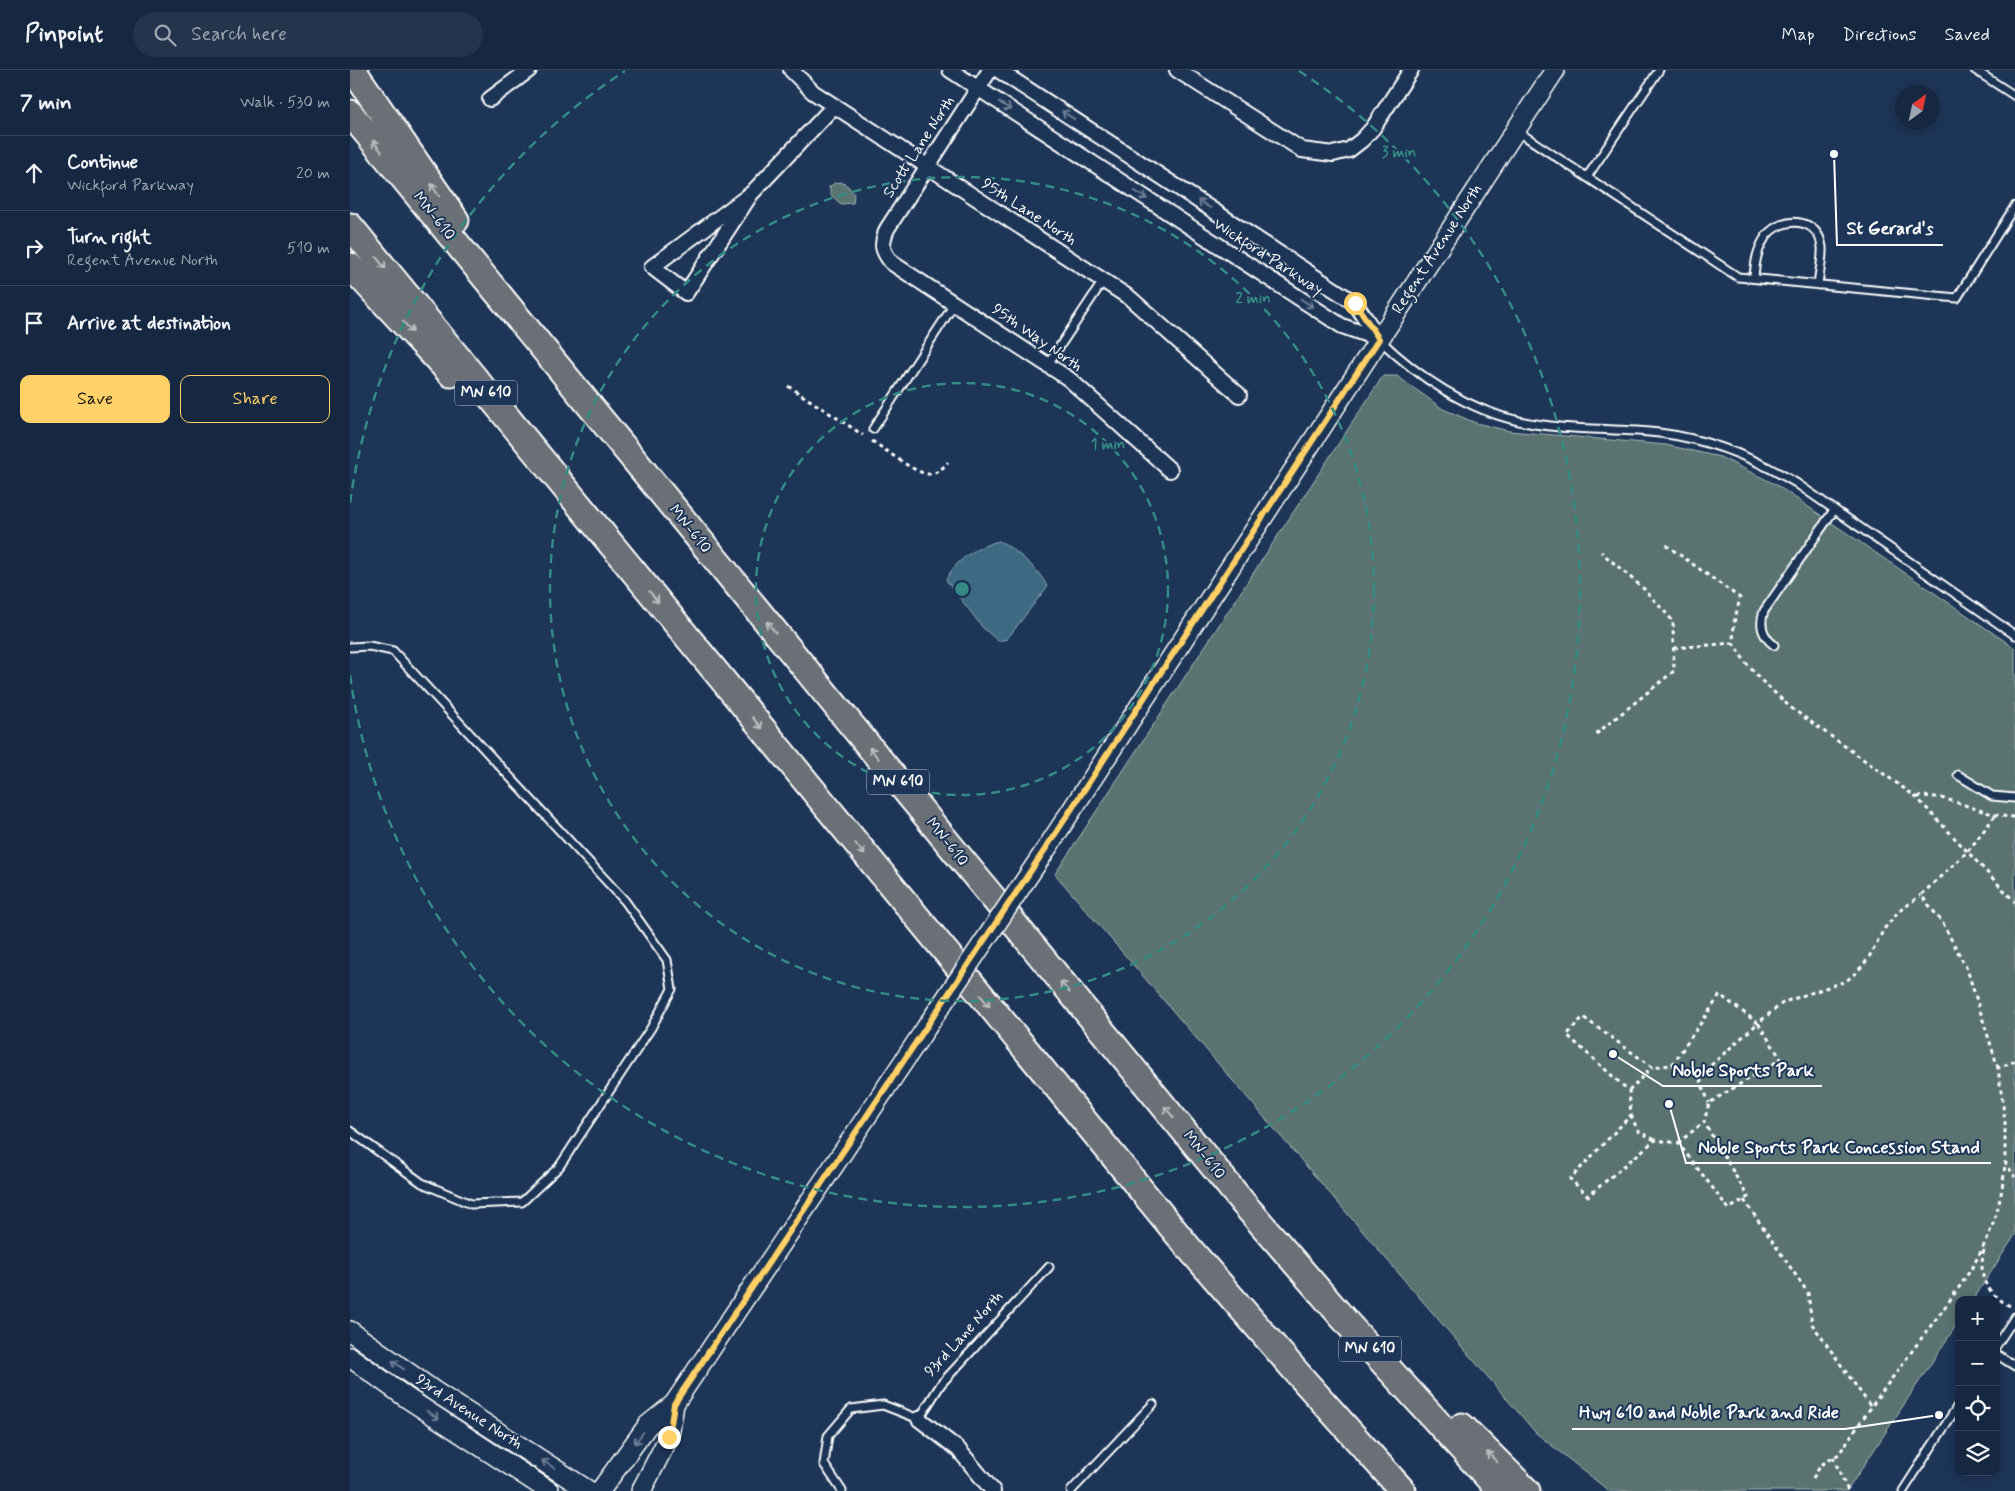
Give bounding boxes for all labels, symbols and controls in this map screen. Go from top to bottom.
search box [133,12,483,57]
text: Pinpoint [25,19,103,50]
icon: search [151,21,179,49]
text: Search here [191,22,287,47]
text: Map [1782,23,1815,47]
text: Directions [1843,23,1917,47]
text: Saved [1945,23,1990,47]
north arrow [1895,85,1940,130]
text: 7 min [20,89,72,117]
text: Walk · 530 m [240,92,330,113]
street label: Scott Lane North [878,92,960,202]
one-way arrow [998,101,1012,111]
one-way arrow [1061,110,1075,120]
one-way arrow [371,140,382,153]
text: 3 min [1382,143,1416,163]
text: Continue [67,150,138,175]
icon: ahead [20,159,48,187]
text: 20 m [296,163,330,184]
street label: 95th Lane North [978,173,1080,251]
text: Wickford Parkway [67,175,194,196]
street label: Regent Avenue North [1387,180,1488,319]
one-way arrow [430,183,440,197]
street label: MN-610 [408,187,460,245]
one-way arrow [1134,190,1148,200]
one-way arrow [1197,199,1211,209]
callout: St Gerard's [1837,212,1943,245]
street label: Wickford Parkway [1208,214,1327,302]
text: St Gerard's [1847,217,1934,241]
text: Turn right [67,225,151,250]
icon: right [20,234,48,262]
text: 510 m [287,238,330,259]
text: Regent Avenue North [67,250,218,271]
one-way arrow [375,257,386,270]
text: 2 min [1235,289,1271,309]
route start [1344,292,1367,315]
one-way arrow [1299,298,1313,308]
street label: 95th Way North [988,299,1086,377]
icon: arrive [20,309,48,337]
text: Arrive at destination [67,311,231,336]
one-way arrow [402,321,414,333]
button: Save [20,375,170,423]
button: Share [180,375,330,423]
road number: MN 610 [455,380,517,406]
text: 1 min [1091,435,1125,455]
street label: MN-610 [664,500,716,558]
centre of rings [953,580,971,598]
one-way arrow [648,590,659,603]
one-way arrow [765,621,776,634]
one-way arrow [751,716,762,729]
one-way arrow [868,747,879,760]
road number: MN 610 [867,770,929,794]
street label: MN-610 [921,813,973,871]
one-way arrow [854,842,865,855]
one-way arrow [1060,980,1071,993]
one-way arrow [980,995,991,1008]
callout: Noble Sports Park [1663,1053,1822,1086]
text: Noble Sports Park [1672,1059,1815,1083]
one-way arrow [1163,1106,1174,1119]
street label: MN-610 [1178,1126,1230,1184]
callout: Noble Sports Park Concession Stand [1686,1130,1991,1163]
text: Noble Sports Park Concession Stand [1698,1136,1980,1160]
street label: 93rd Lane North [920,1287,1008,1381]
map controls [1955,1296,2000,1476]
button: + [1955,1296,2000,1341]
road number: MN 610 [1339,1336,1401,1362]
button: − [1955,1341,2000,1386]
one-way arrow [391,1360,405,1370]
street label: 93rd Avenue North [411,1370,527,1454]
button: locate [1955,1386,2000,1431]
callout: Hwy 610 and Noble Park and Ride [1572,1396,1845,1429]
text: Hwy 610 and Noble Park and Ride [1579,1401,1839,1425]
one-way arrow [426,1410,440,1420]
route end [658,1426,681,1449]
one-way arrow [634,1431,644,1445]
button: layers [1955,1431,2000,1476]
one-way arrow [1486,1451,1499,1463]
one-way arrow [541,1459,555,1469]

